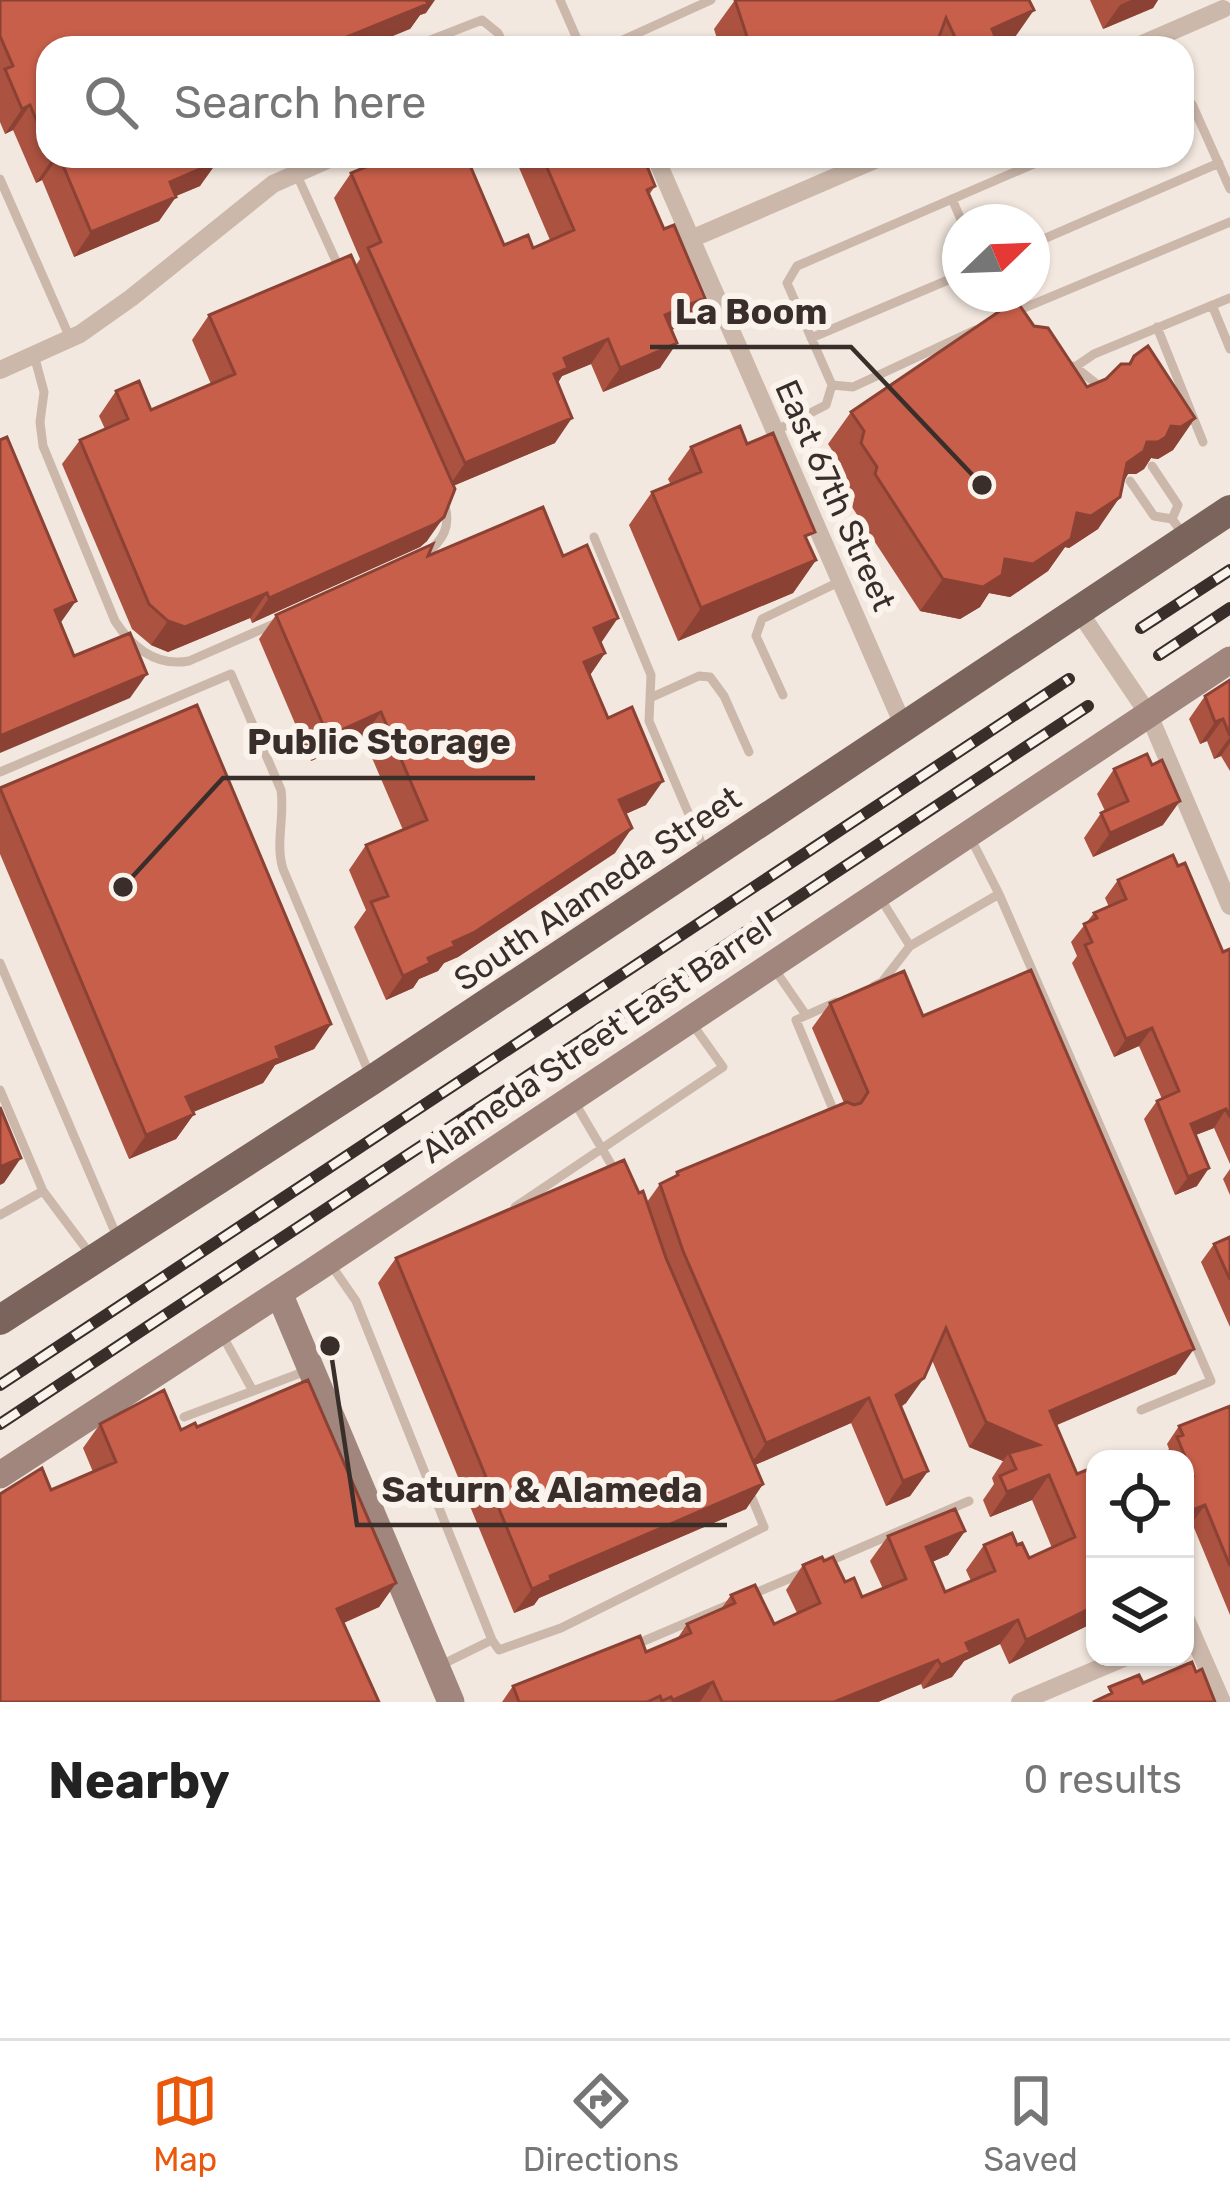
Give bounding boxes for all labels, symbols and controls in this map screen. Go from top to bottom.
search box [36,36,1194,168]
icon: search [78,69,144,135]
text: Search here [174,76,426,129]
north arrow [942,204,1050,312]
callout: La Boom [650,275,851,347]
text: La Boom [675,290,827,333]
street label: East 67th Street [767,374,904,617]
callout: Public Storage [223,706,535,778]
text: Public Storage [247,720,511,763]
street label: South Alameda Street [447,778,748,999]
street label: Alameda Street East Barrel [414,908,778,1171]
map controls [1086,1450,1194,1666]
button: locate [1086,1450,1194,1558]
callout: Saturn & Alameda [357,1453,727,1525]
text: Saturn & Alameda [381,1468,703,1511]
button: layers [1086,1558,1194,1666]
text: Nearby [48,1750,230,1811]
text: 0 results [1023,1757,1182,1803]
tab: Map [152,2068,218,2179]
tab: Directions [523,2068,679,2179]
tab: Saved [984,2068,1078,2179]

